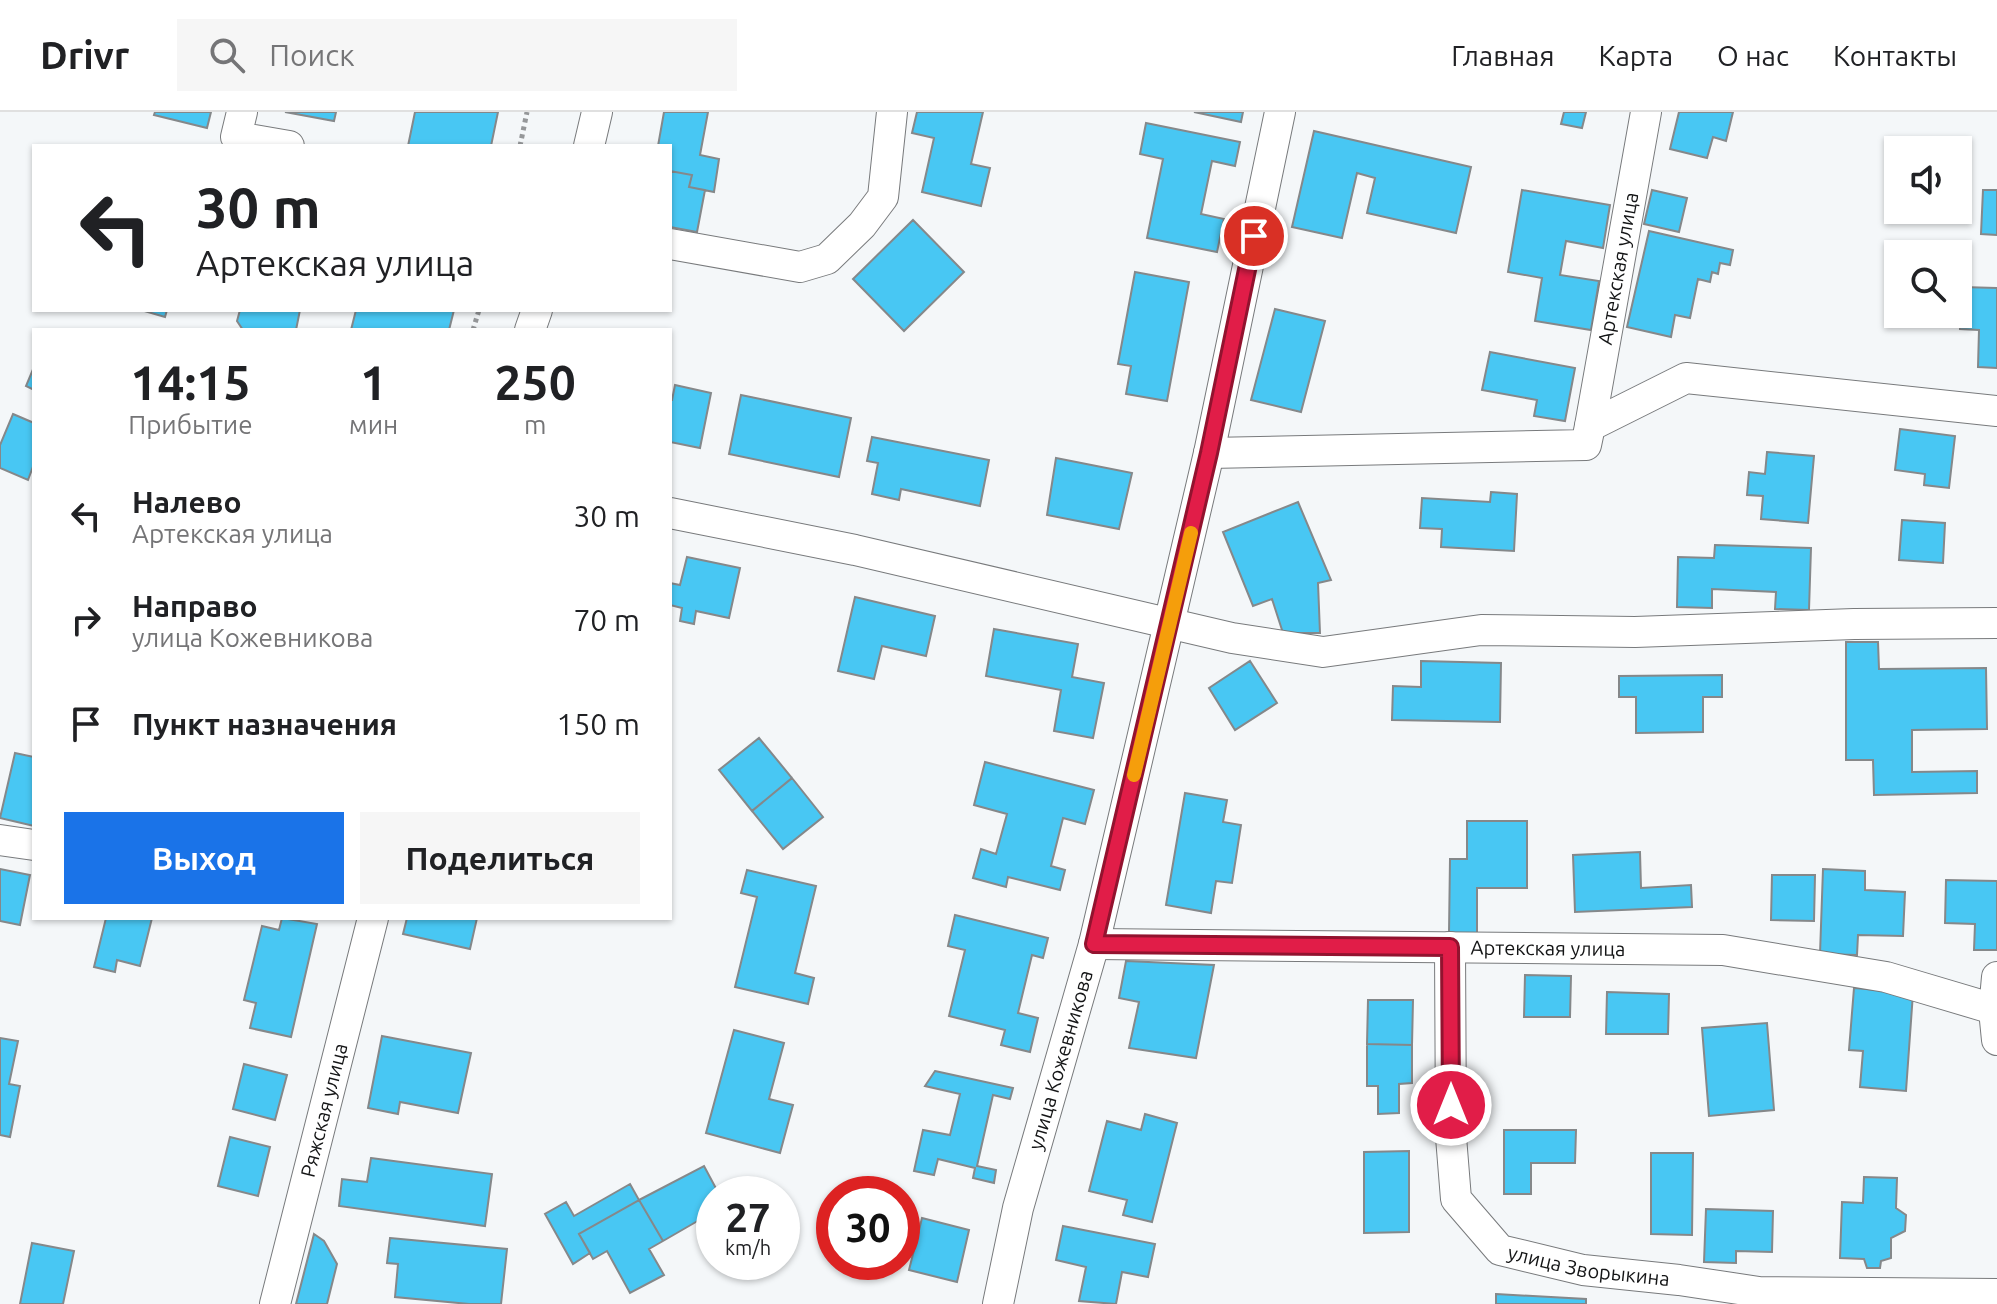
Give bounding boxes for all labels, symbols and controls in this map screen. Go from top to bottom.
search box [177,19,737,91]
icon: search [205,33,249,77]
text: Drivr [40,34,129,76]
text: Поиск [269,38,355,72]
text: Главная [1451,40,1554,71]
text: Карта [1598,40,1673,71]
text: О нас [1717,40,1789,71]
text: Контакты [1833,40,1957,71]
map controls [1884,136,1972,328]
button: sound [1884,136,1972,224]
icon: left [64,176,168,280]
text: 30 m [196,176,321,239]
street label: Артекская улица [1593,190,1642,347]
pin [1220,202,1288,270]
icon: arrive [1232,214,1276,258]
button: search [1884,240,1972,328]
text: Артекская улица [196,242,474,283]
text: 14:15 [130,355,250,409]
text: 1 [360,355,387,409]
text: 250 [495,355,576,409]
text: Прибытие [128,410,253,439]
text: мин [349,410,398,439]
text: m [524,410,546,439]
text: Налево [132,485,242,519]
icon: left [64,494,108,538]
text: 30 m [573,499,640,533]
text: Артекская улица [132,519,333,548]
text: Направо [132,589,258,623]
icon: right [64,598,108,642]
text: 70 m [573,603,640,637]
text: улица Кожевникова [132,623,374,652]
icon: arrive [64,702,108,746]
text: Пункт назначения [132,707,397,741]
text: 150 m [556,707,640,741]
button: Выход [64,812,344,904]
button: Поделиться [360,812,640,904]
street label: Артекская улица [1471,936,1625,960]
street label: улица Кожевникова [1023,967,1097,1152]
street label: Ряжская улица [296,1041,352,1179]
position arrow [1409,1063,1493,1147]
speed limit sign: 30 [816,1176,920,1280]
text: 27 [725,1195,771,1240]
text: km/h [725,1236,771,1259]
street label: улица Зворыкина [1506,1240,1671,1290]

